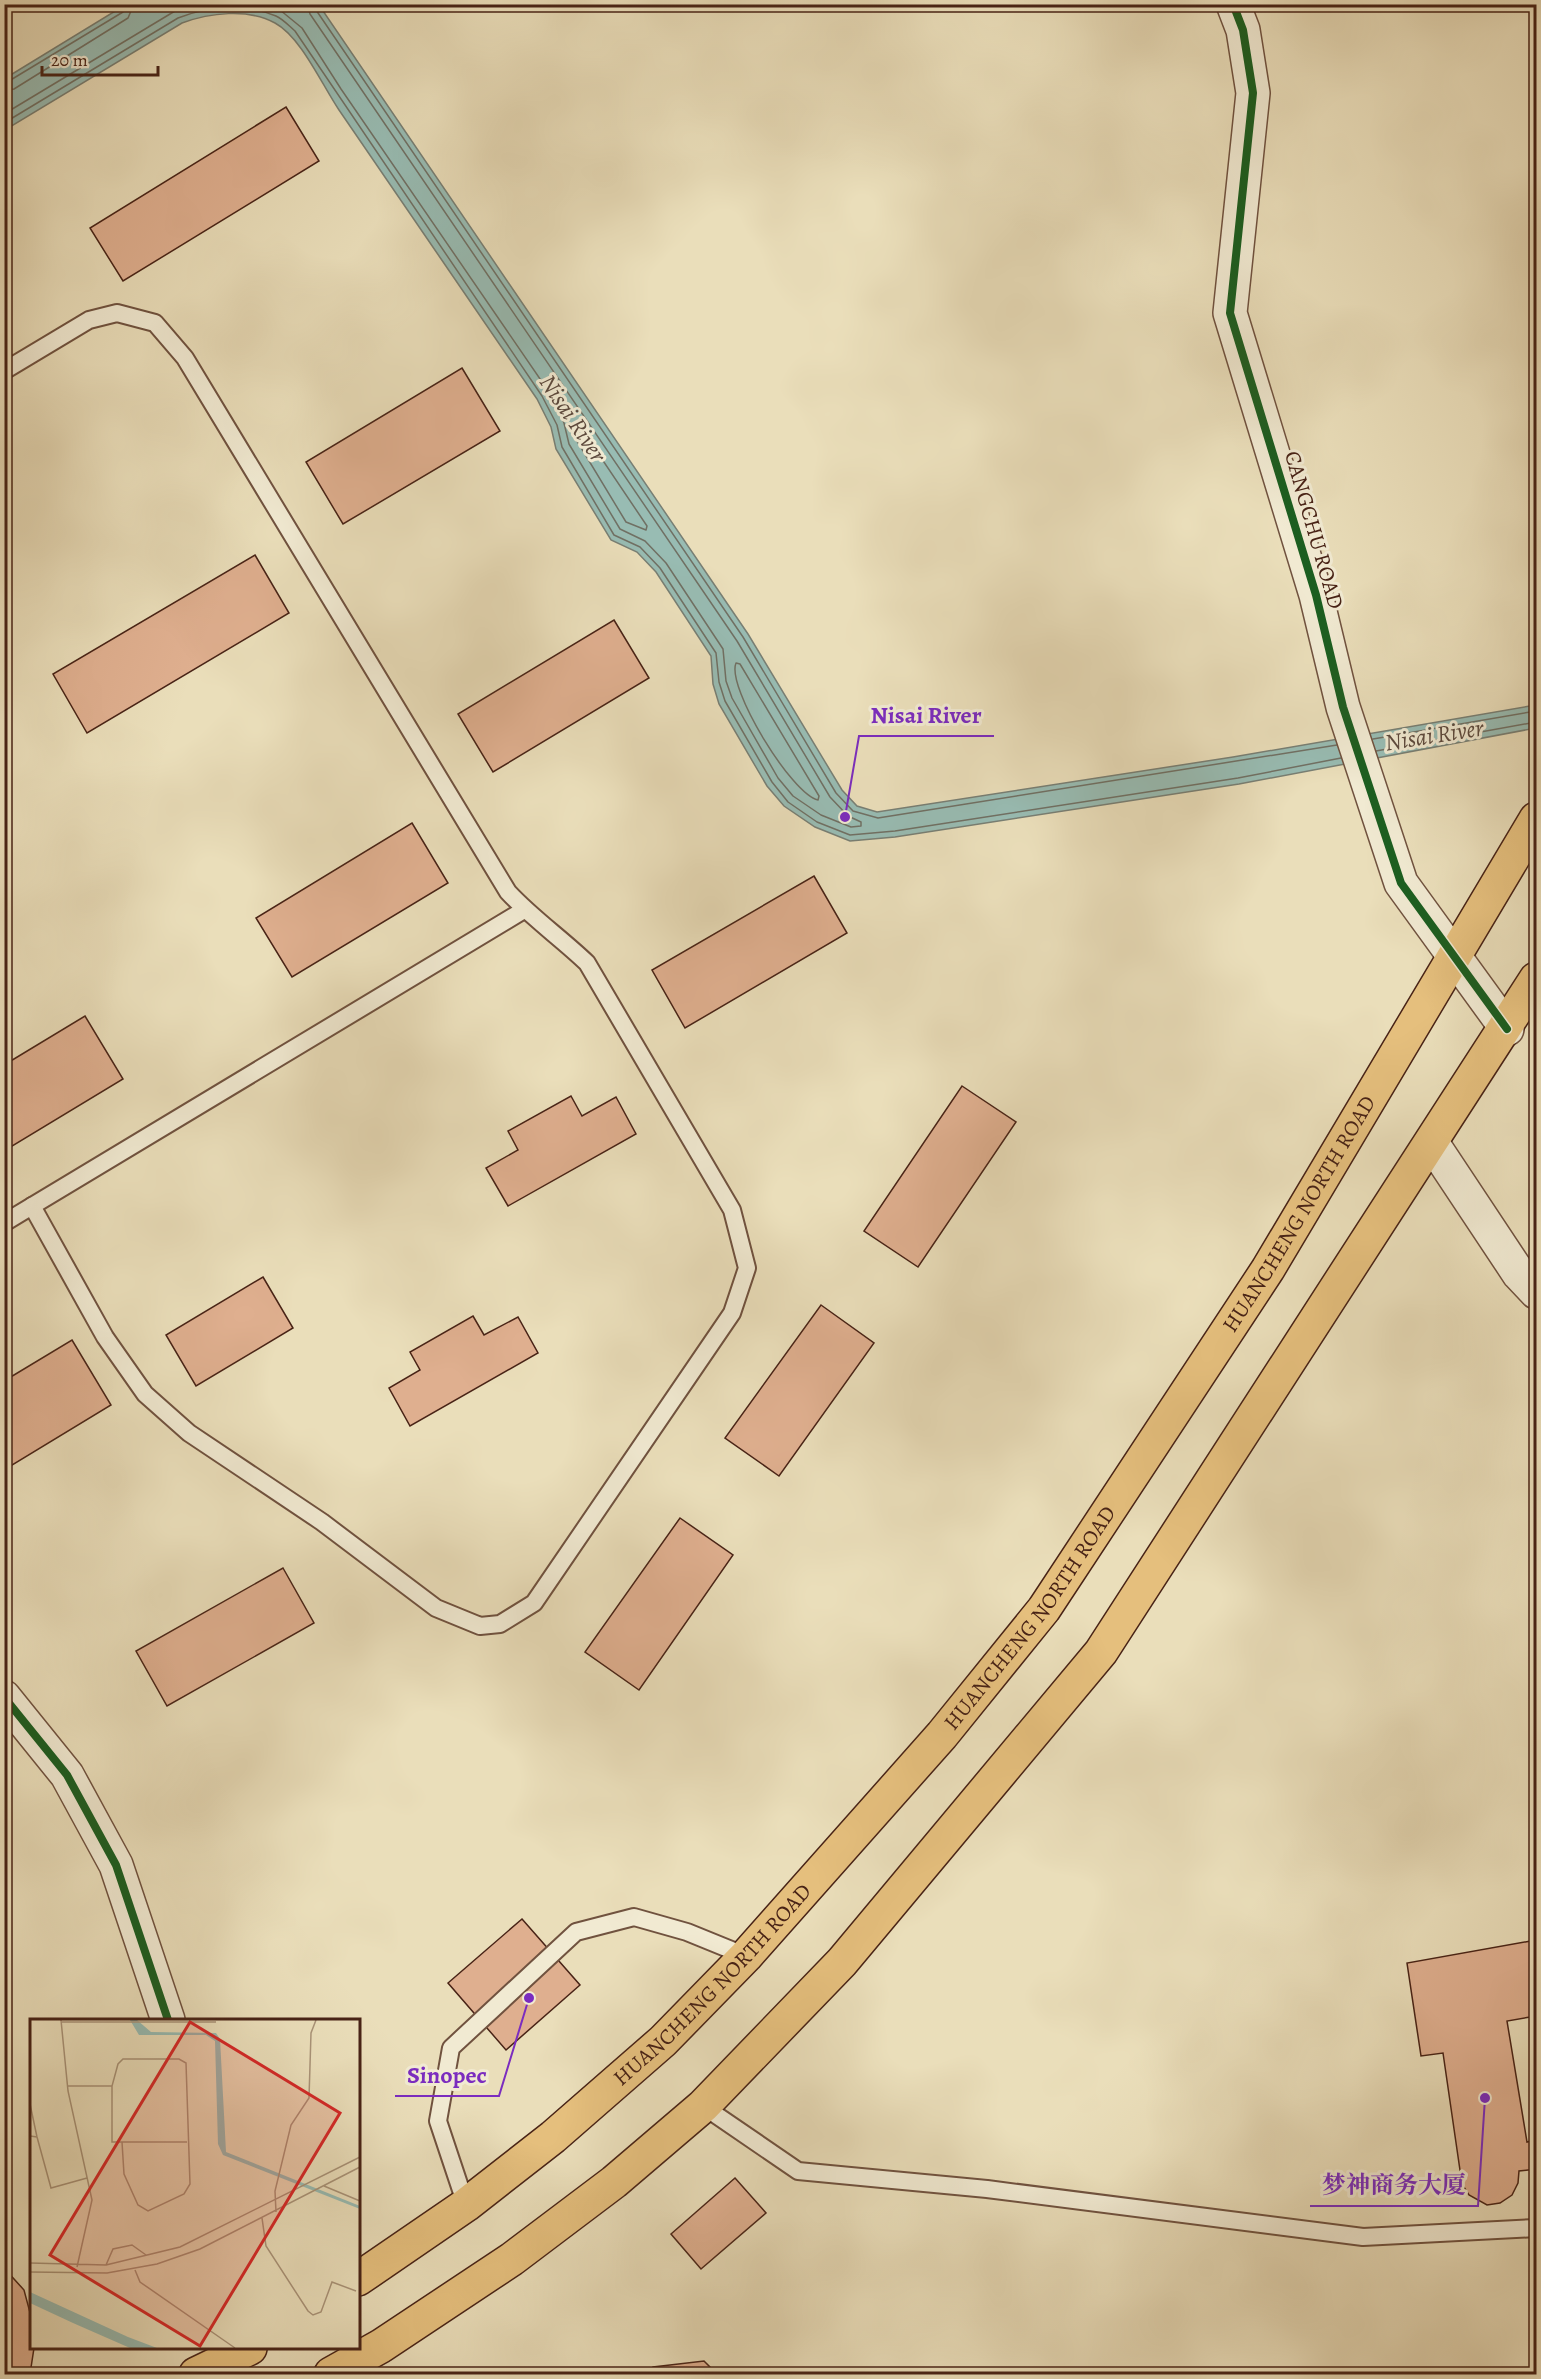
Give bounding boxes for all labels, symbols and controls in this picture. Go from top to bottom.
scale bar [42,39,158,77]
text: 20 m [51,48,88,72]
water label: Nisai River [532,368,614,469]
street label: CANGCHU ROAD [1277,447,1351,613]
callout: Nisai River [859,694,994,736]
text: Nisai River [871,699,982,731]
water label: Nisai River [1383,711,1486,759]
street label: HUANCHENG NORTH ROAD [1215,1090,1383,1338]
street label: HUANCHENG NORTH ROAD [937,1500,1123,1736]
street label: HUANCHENG NORTH ROAD [607,1877,818,2093]
inset map [30,2019,360,2349]
callout: Sinopec [395,2054,499,2096]
text: Sinopec [407,2059,487,2091]
callout: 梦神商务大厦 [1310,2164,1478,2206]
text: 梦神商务大厦 [1322,2169,1466,2201]

